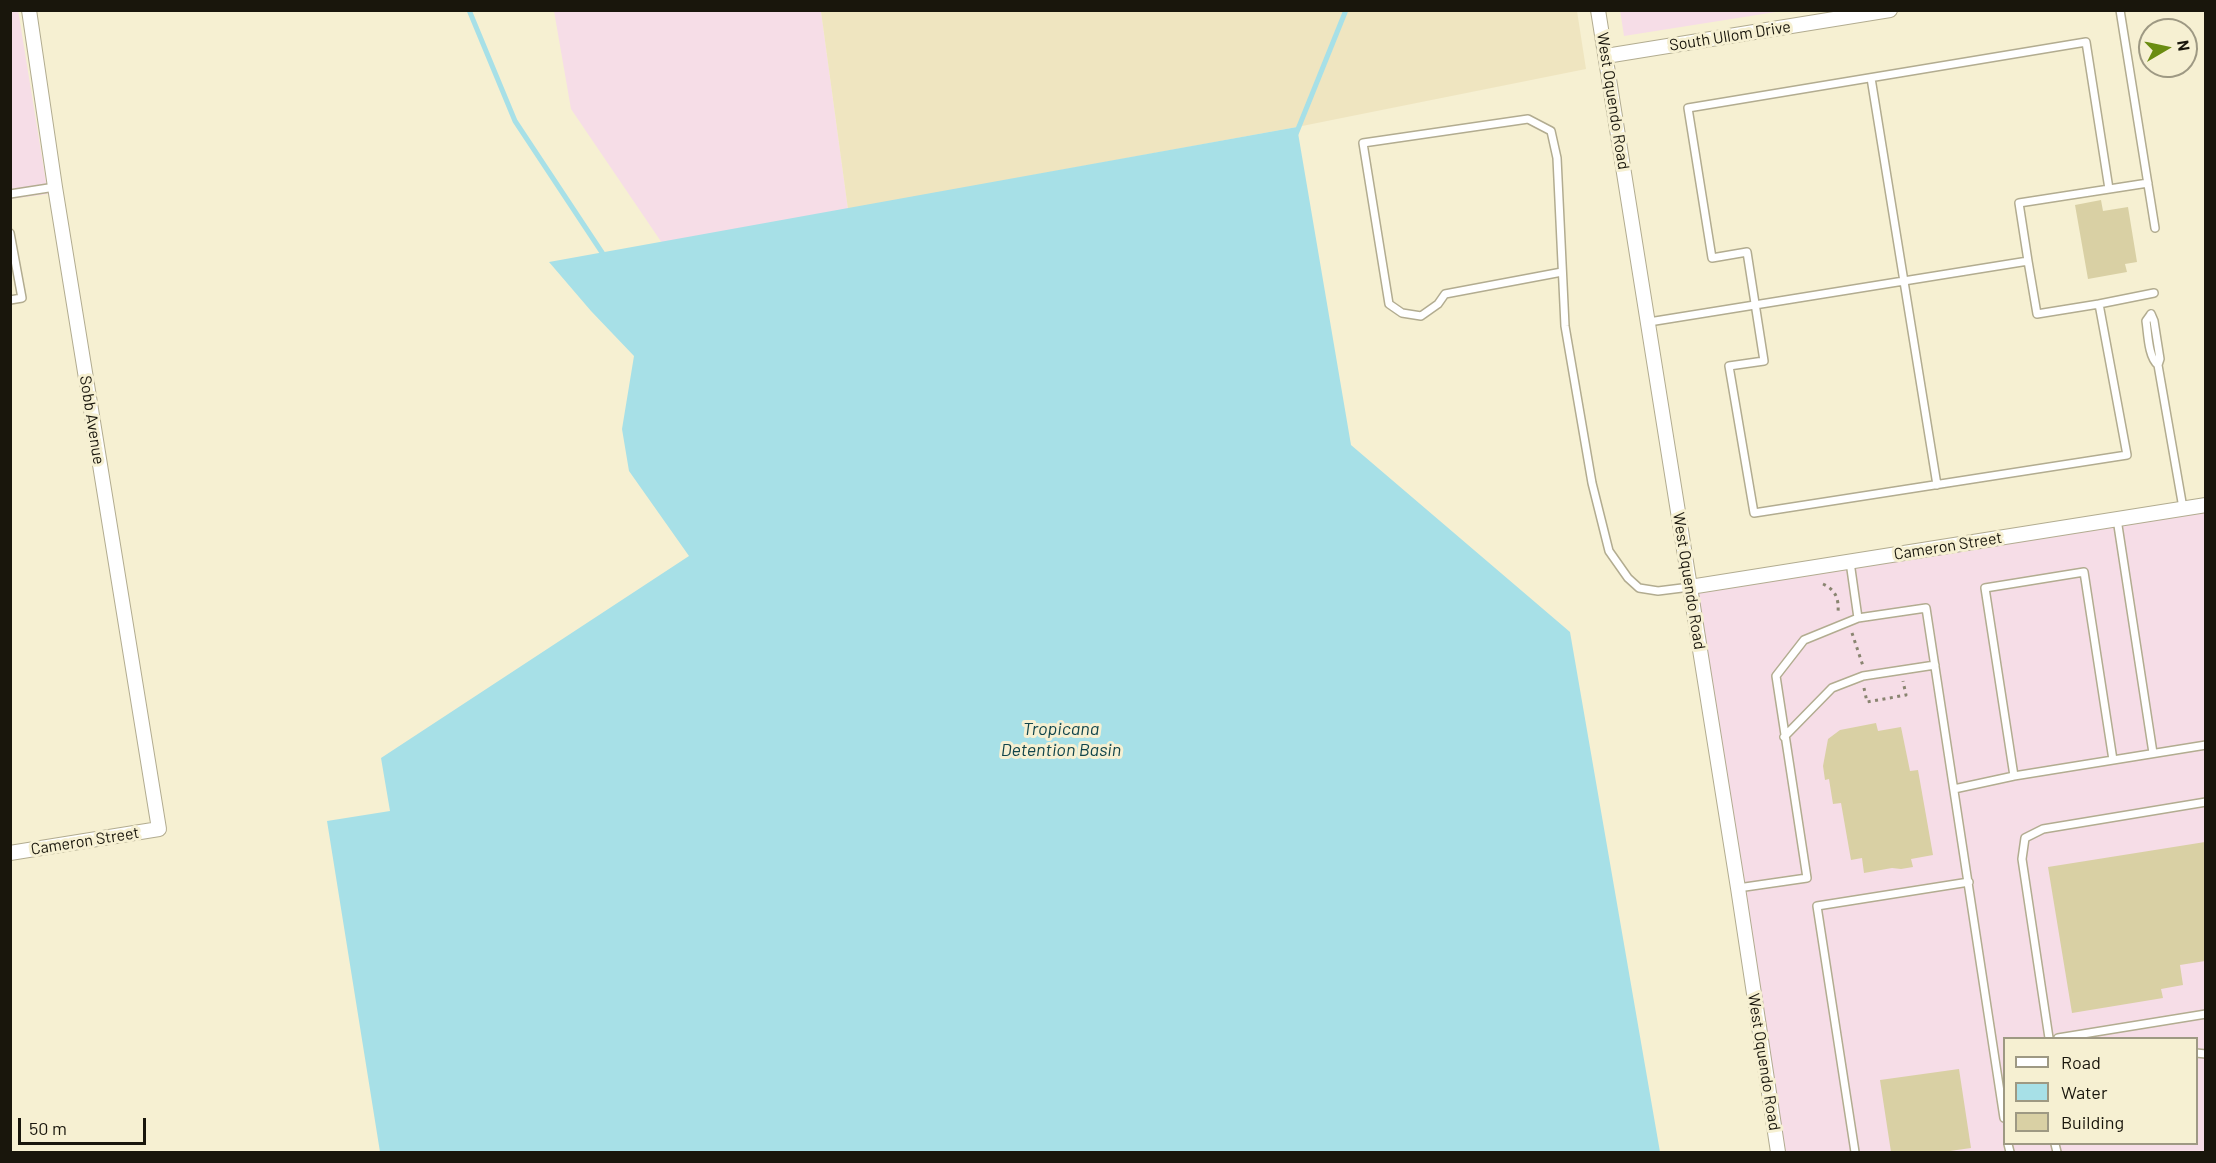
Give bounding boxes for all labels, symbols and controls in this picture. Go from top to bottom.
street label: South Ullom Drive [1668,17,1792,55]
north arrow [2138,18,2198,78]
street label: West Oquendo Road [1593,31,1633,171]
text: N [2174,39,2195,52]
street label: Sobb Avenue [76,374,108,466]
street label: West Oquendo Road [1669,511,1709,651]
street label: Cameron Street [1892,528,2004,564]
water label: Tropicana Detention Basin [1001,718,1121,760]
street label: Cameron Street [29,823,141,859]
street label: West Oquendo Road [1744,992,1784,1132]
legend [2003,1037,2198,1145]
text: Road [2061,1051,2101,1073]
text: Water [2061,1081,2108,1103]
scale bar [21,1106,148,1144]
text: Building [2061,1111,2124,1133]
text: 50 m [29,1117,67,1139]

